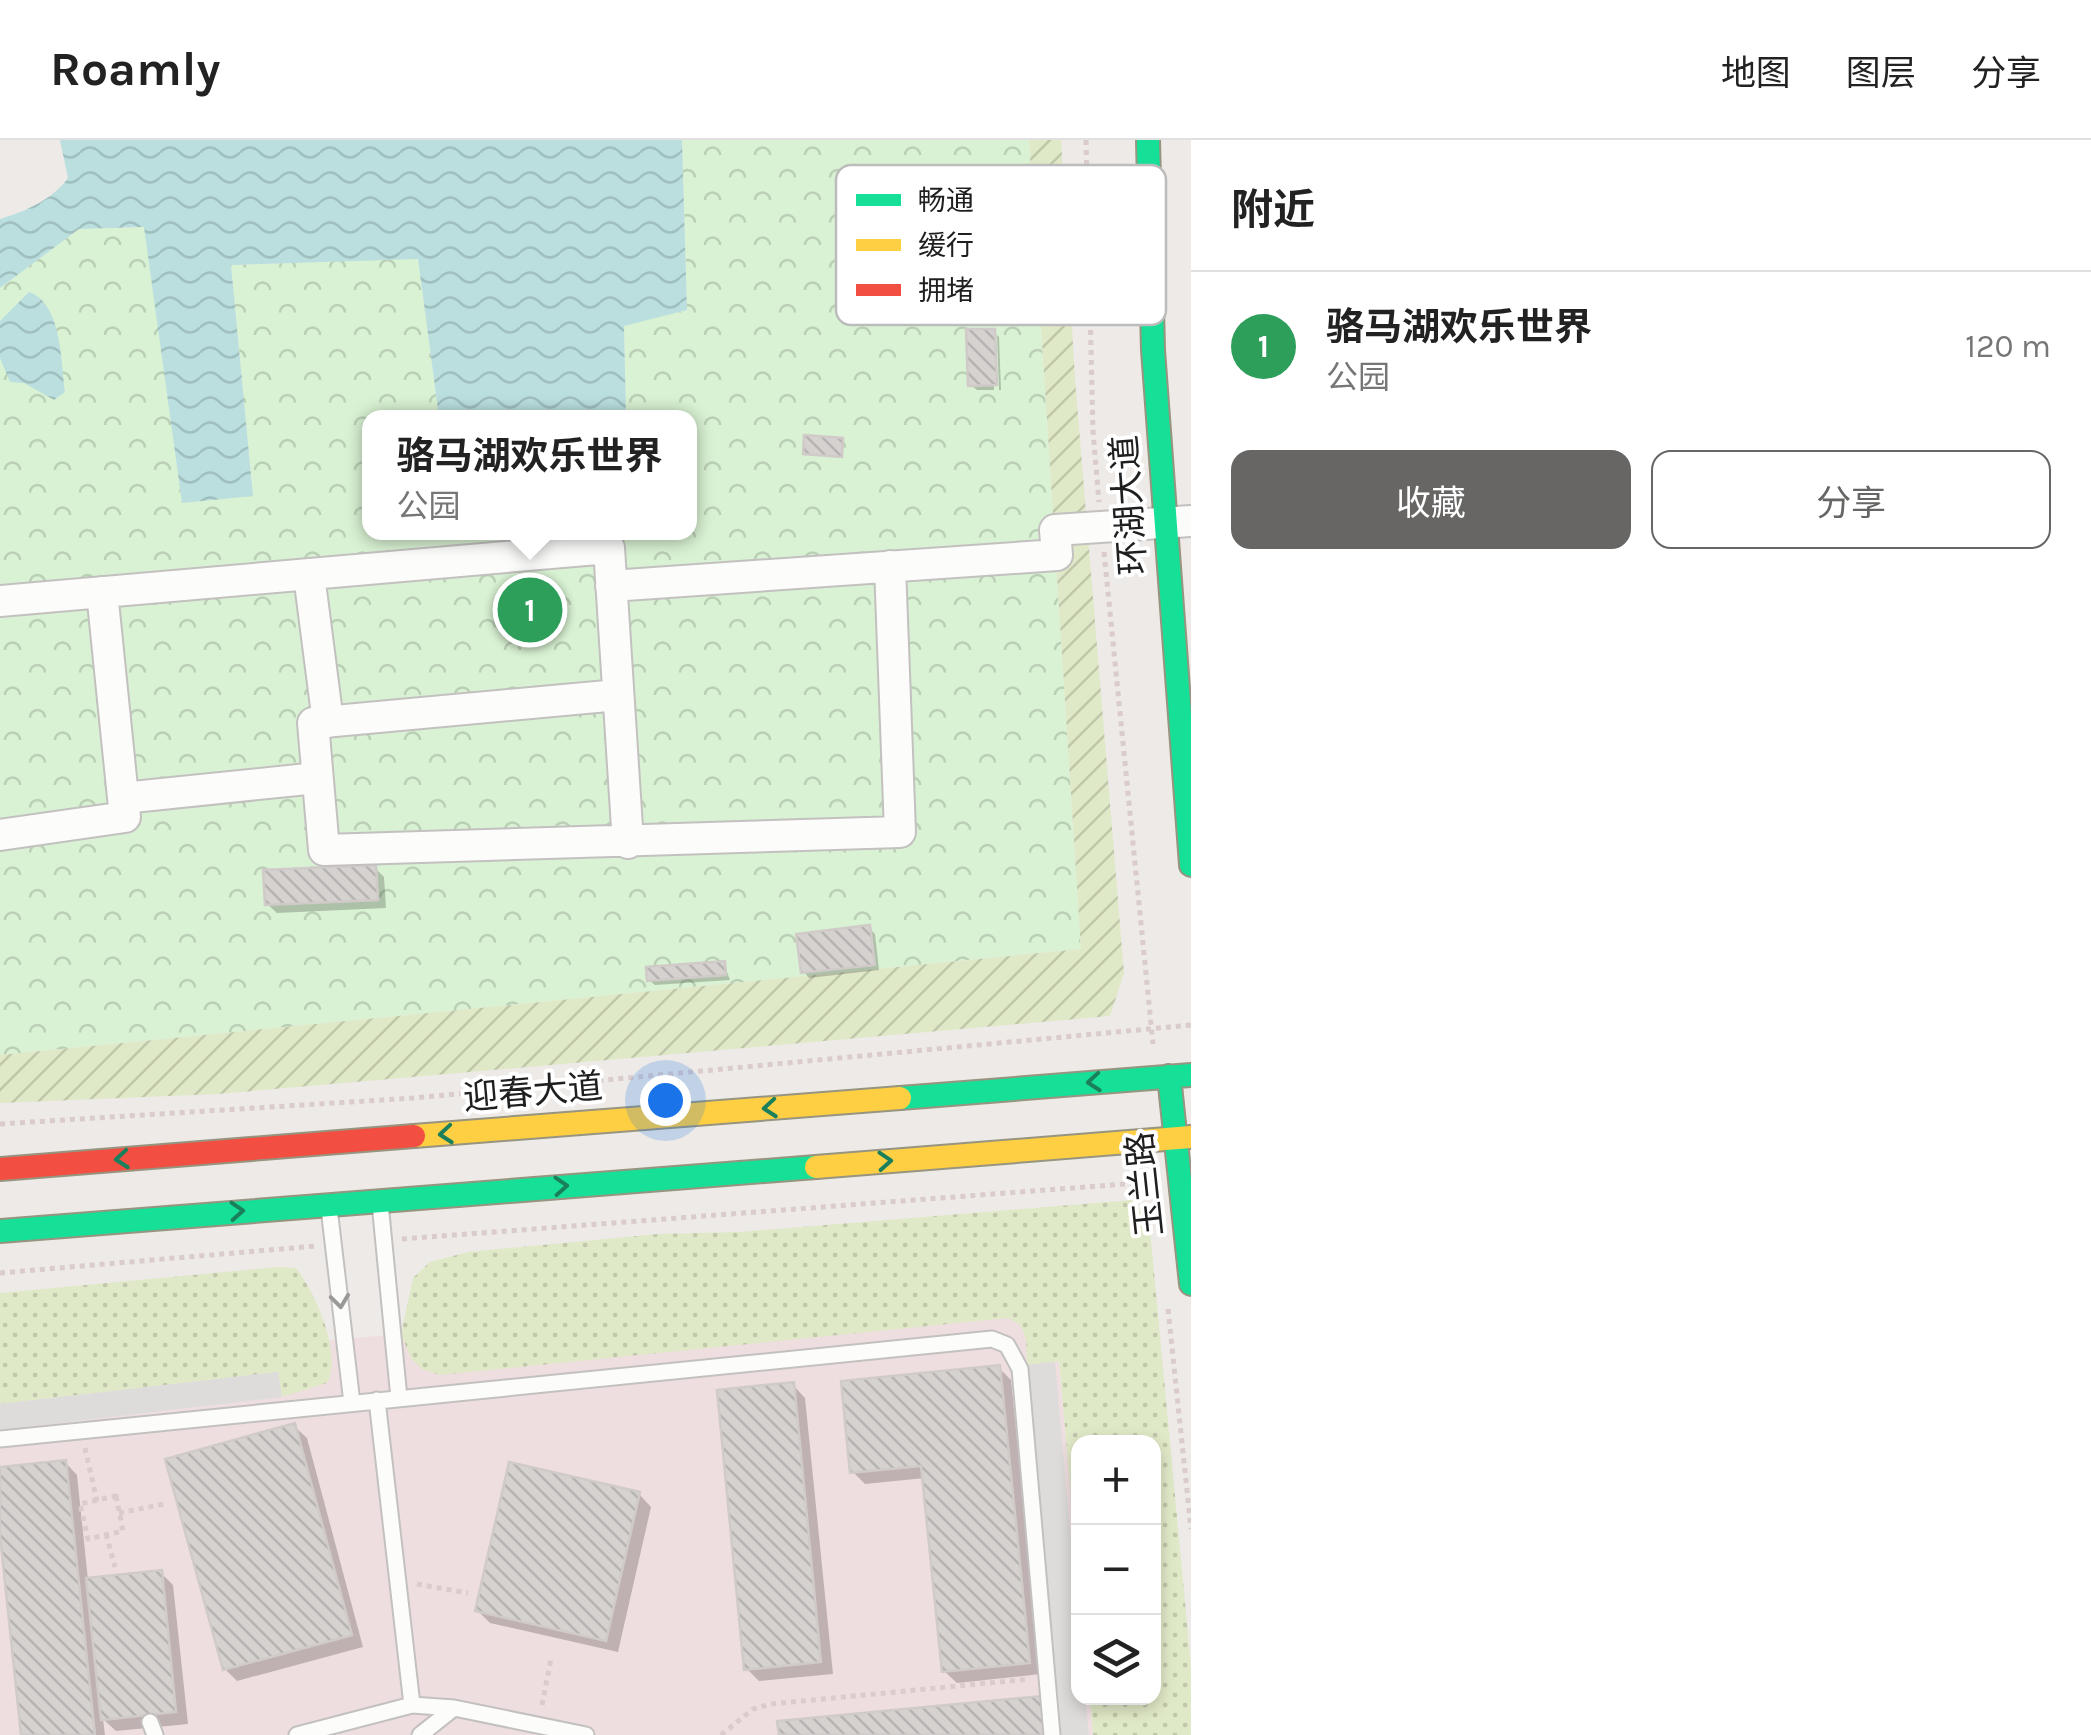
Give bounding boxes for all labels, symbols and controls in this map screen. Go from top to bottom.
text: Roamly [50,41,220,97]
text: 地图 [1721,53,1791,94]
text: 图层 [1846,53,1916,94]
text: 分享 [1971,53,2041,94]
legend [836,165,1166,325]
text: 畅通 [918,184,974,217]
text: 附近 [1231,185,1315,235]
text: 缓行 [918,229,974,262]
text: 拥堵 [918,274,974,307]
text: 骆马湖欢乐世界 [1326,305,1592,350]
text: 1 [1258,328,1269,365]
text: 120 m [1965,328,2051,365]
text: 公园 [1326,359,1390,396]
popup [362,410,697,540]
text: 骆马湖欢乐世界 [396,434,663,479]
street label: 环湖大道 [1104,434,1154,576]
button: 收藏 [1231,450,1631,549]
button: 分享 [1651,450,2051,549]
text: 公园 [396,488,461,525]
pin: 1 [498,572,562,648]
street label: 迎春大道 [461,1065,605,1119]
one-way arrow [1085,1071,1101,1092]
your location [640,1075,691,1126]
one-way arrow [761,1096,777,1118]
one-way arrow [437,1122,453,1144]
street label: 玉兰路 [1119,1130,1171,1238]
one-way arrow [113,1148,129,1170]
one-way arrow [877,1151,893,1173]
one-way arrow [553,1176,569,1198]
one-way arrow [229,1201,245,1223]
one-way arrow [329,1293,350,1309]
map controls [1071,1435,1161,1705]
button: + [1071,1435,1161,1525]
button: − [1071,1525,1161,1615]
button: layers [1071,1615,1161,1705]

